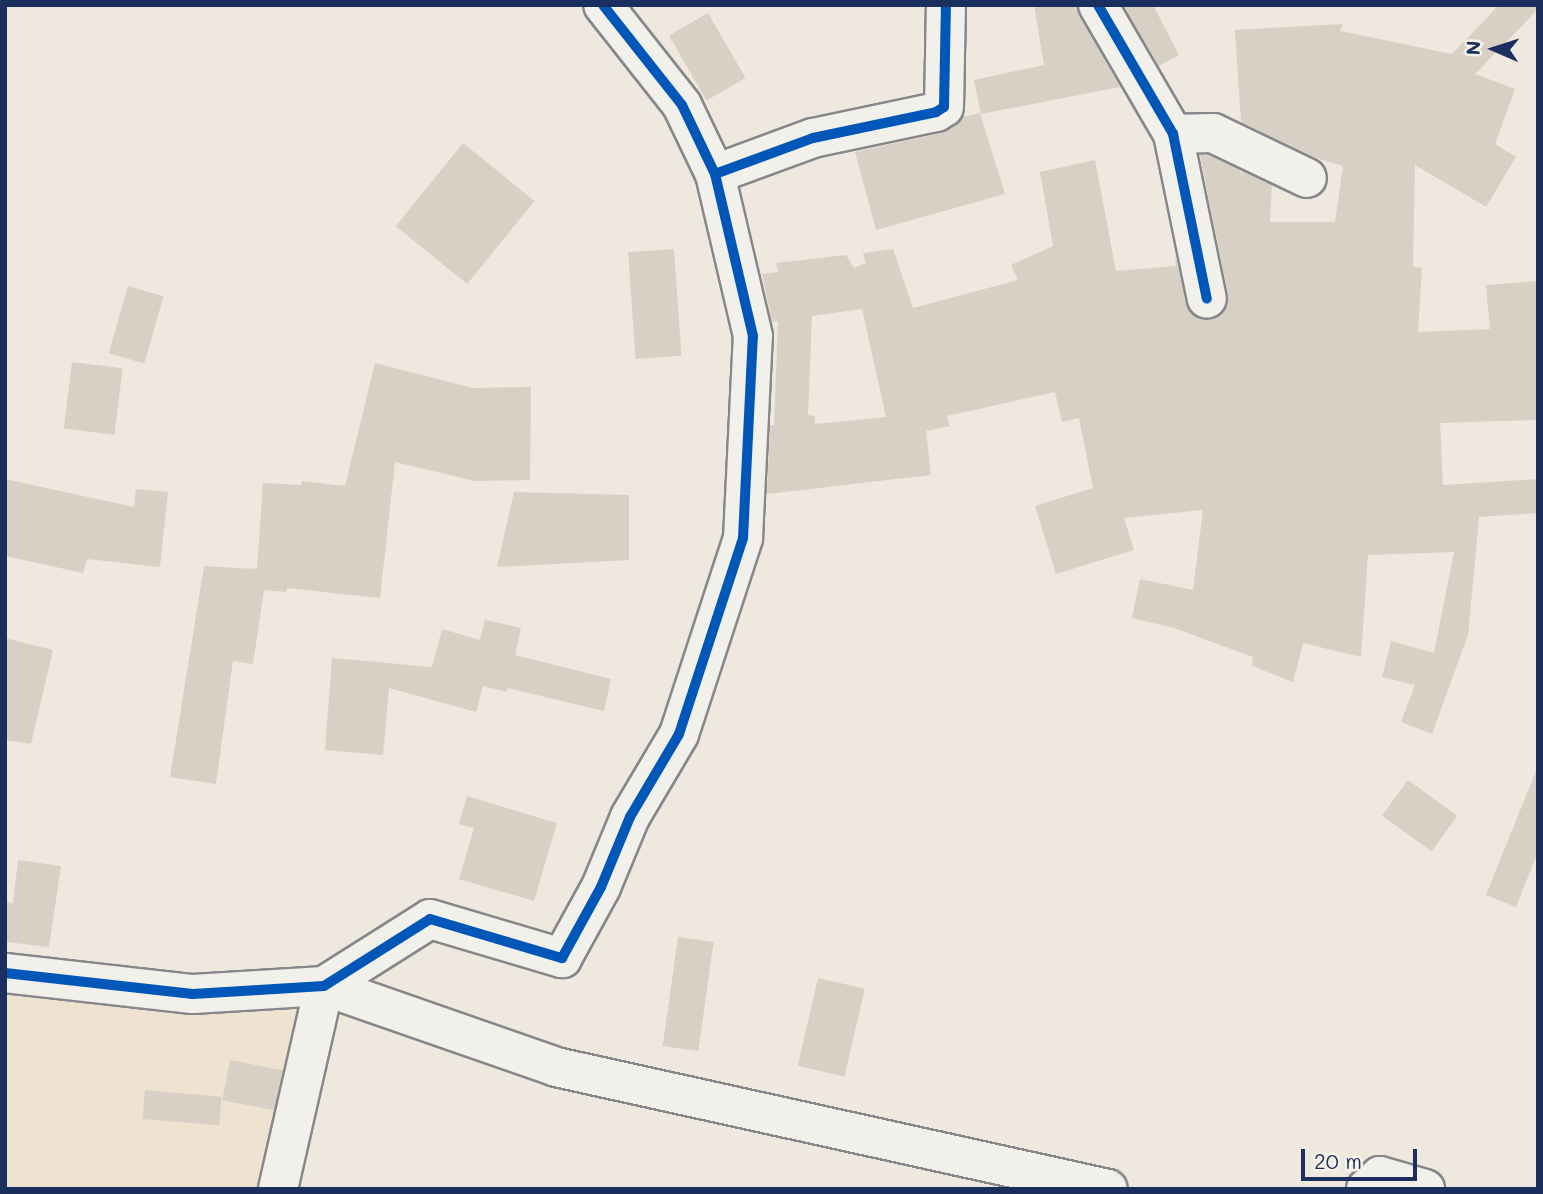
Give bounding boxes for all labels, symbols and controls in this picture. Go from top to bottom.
north arrow [1459,14,1529,84]
text: N [1460,40,1485,56]
scale bar [1305,1134,1420,1178]
text: 20 m [1314,1147,1362,1174]

